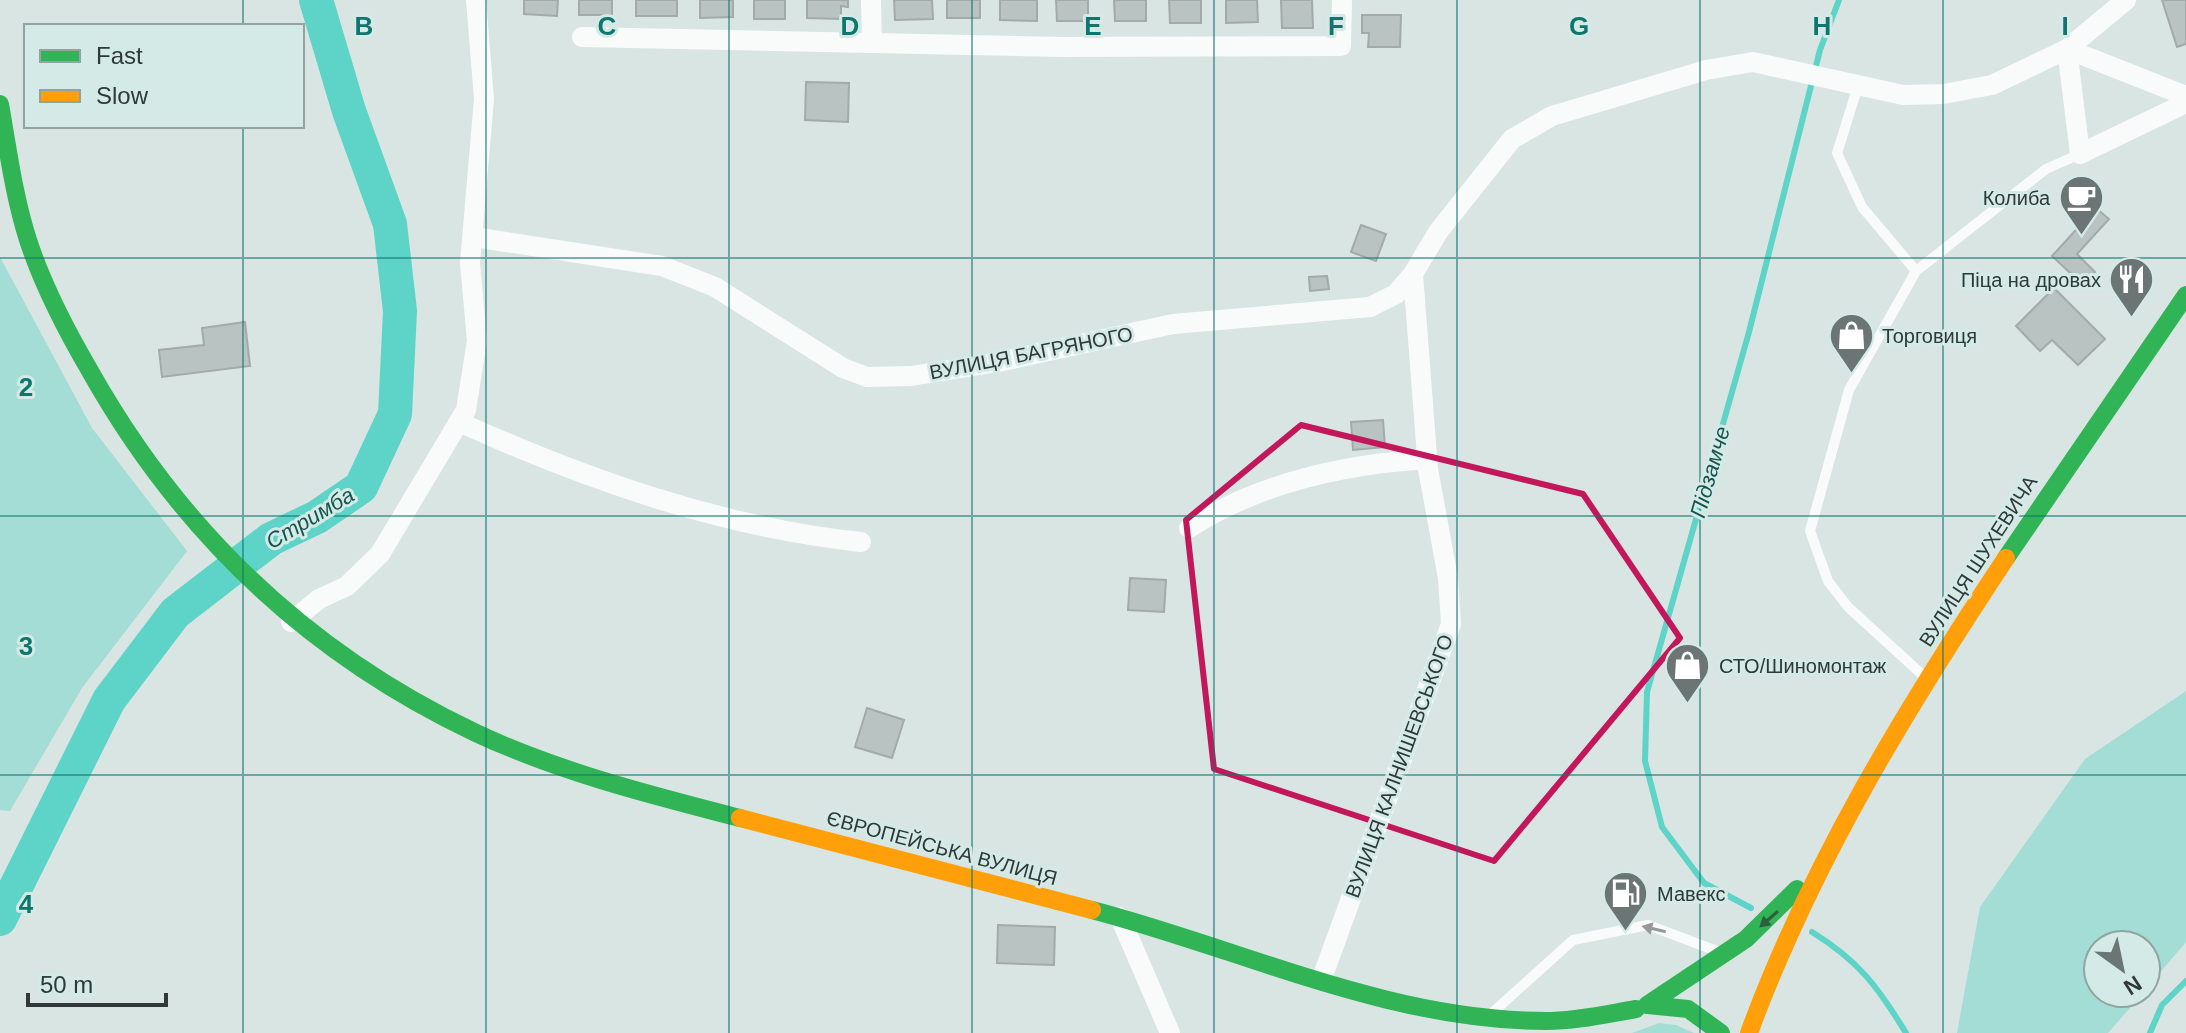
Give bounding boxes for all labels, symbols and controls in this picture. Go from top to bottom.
text: B [355,11,373,41]
text: C [598,11,617,41]
text: D [841,11,859,41]
text: E [1084,11,1102,41]
text: F [1328,11,1344,41]
text: G [1569,11,1589,41]
text: H [1813,11,1831,41]
text: I [2061,11,2069,41]
legend [24,24,304,128]
text: Fast [96,42,143,69]
text: Slow [96,82,149,109]
cafe icon: Колиба [2057,174,2105,237]
place label: Колиба [1983,187,2051,209]
restaurant icon: Піца на дровах [2108,256,2156,319]
place label: Піца на дровах [1961,269,2101,291]
shop icon: Торговиця [1827,312,1875,375]
street label: ВУЛИЦЯ БАГРЯНОГО [928,323,1134,383]
place label: Торговиця [1882,325,1977,347]
text: 2 [19,372,33,402]
water label: Підзамче [1685,423,1735,521]
street label: ВУЛИЦЯ ШУХЕВИЧА [1915,471,2042,650]
water label: Стримба [262,482,358,554]
text: 3 [19,631,33,661]
street label: ВУЛИЦЯ КАЛНИШЕВСЬКОГО [1341,631,1457,901]
shop icon: СТО/Шиномонтаж [1664,642,1712,705]
place label: СТО/Шиномонтаж [1719,655,1887,677]
street label: ЄВРОПЕЙСЬКА ВУЛИЦЯ [824,806,1060,889]
fuel station icon: Мавекс [1602,870,1650,933]
place label: Мавекс [1657,883,1726,905]
text: 4 [19,889,34,919]
one-way arrow [1760,910,1780,927]
one-way arrow [1642,922,1667,935]
north arrow [2082,929,2162,1009]
scale bar [28,957,166,1007]
text: 50 m [40,971,93,998]
text: N [2119,971,2146,1000]

